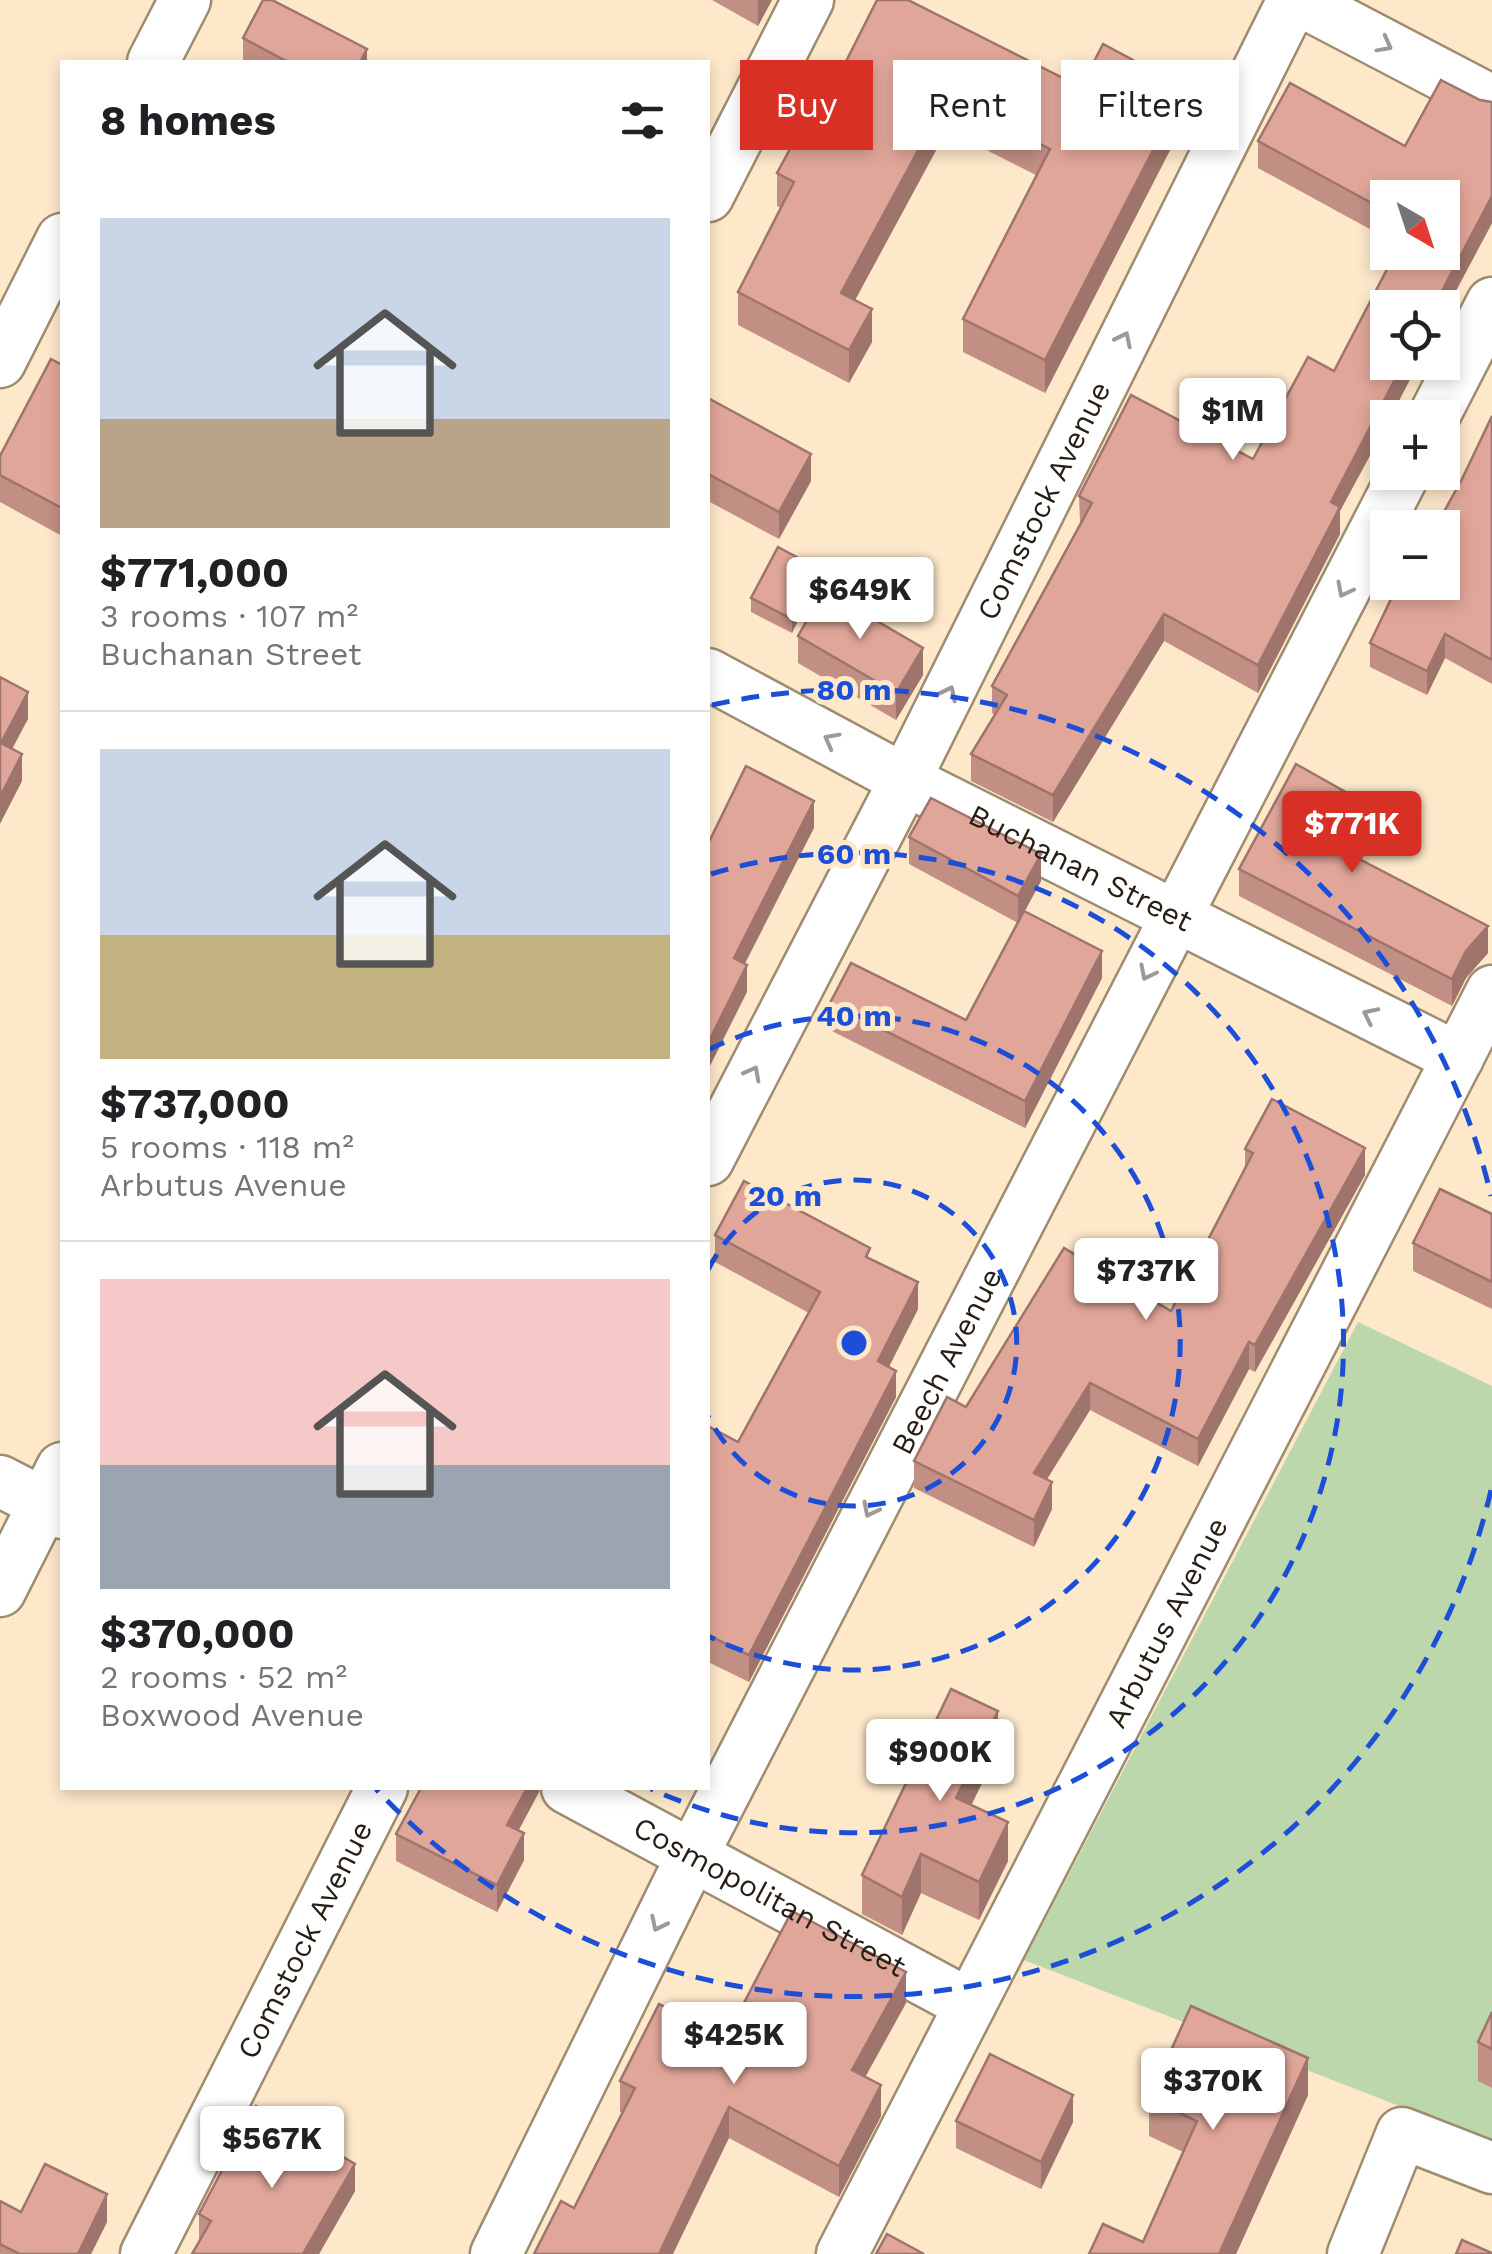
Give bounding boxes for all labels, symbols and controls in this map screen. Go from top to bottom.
one-way arrow [1375,33,1393,52]
chip: Buy [740,60,873,150]
chip: Rent [893,60,1041,150]
chip: Filters [1061,60,1239,150]
icon: filters [615,93,670,148]
text: 8 homes [100,96,276,145]
north arrow [1370,180,1460,270]
map controls [1370,180,1460,600]
icon: home [295,283,475,463]
button: locate [1370,290,1460,380]
one-way arrow [1112,331,1132,349]
street label: Comstock Avenue [970,375,1117,626]
pin: $1M [1185,378,1281,463]
text: $1M [1201,391,1265,429]
button: + [1370,400,1460,490]
button: − [1370,510,1460,600]
text: $771,000 [100,548,289,597]
pin: $649K [790,557,930,642]
text: $649K [809,570,911,608]
one-way arrow [1337,580,1356,598]
text: 3 rooms · 107 m² [100,597,358,635]
text: Buchanan Street [100,635,361,673]
text: 80 m [817,672,891,707]
one-way arrow [937,685,956,703]
one-way arrow [824,733,842,753]
pin: $771K [1282,791,1422,876]
street label: Buchanan Street [963,797,1198,939]
text: $771K [1304,804,1400,842]
icon: home [295,814,475,994]
text: 60 m [817,836,891,871]
one-way arrow [1140,962,1159,980]
text: 40 m [816,998,892,1033]
one-way arrow [1363,1008,1381,1027]
one-way arrow [740,1066,760,1084]
text: $737,000 [100,1079,290,1128]
text: 5 rooms · 118 m² [100,1128,354,1166]
text: Arbutus Avenue [100,1166,347,1204]
text: 20 m [748,1178,822,1213]
pin: $737K [1076,1238,1216,1323]
text: $737K [1096,1251,1196,1289]
street label: Beech Avenue [884,1262,1009,1460]
centre of rings [836,1325,872,1361]
icon: home [295,1344,475,1524]
one-way arrow [863,1500,882,1518]
street label: Arbutus Avenue [1098,1512,1235,1733]
text: $370,000 [100,1609,295,1658]
text: 2 rooms · 52 m² [100,1658,347,1696]
text: Boxwood Avenue [100,1696,364,1734]
pin: $900K [870,1719,1010,1804]
text: $900K [888,1732,992,1770]
street label: Cosmopolitan Street [628,1809,912,1984]
street label: Comstock Avenue [230,1815,379,2064]
one-way arrow [650,1914,670,1932]
pin: $425K [664,2002,804,2087]
text: $425K [684,2015,784,2053]
pin: $370K [1143,2048,1283,2133]
text: $370K [1163,2061,1263,2099]
pin: $567K [202,2106,342,2191]
text: $567K [222,2119,322,2157]

